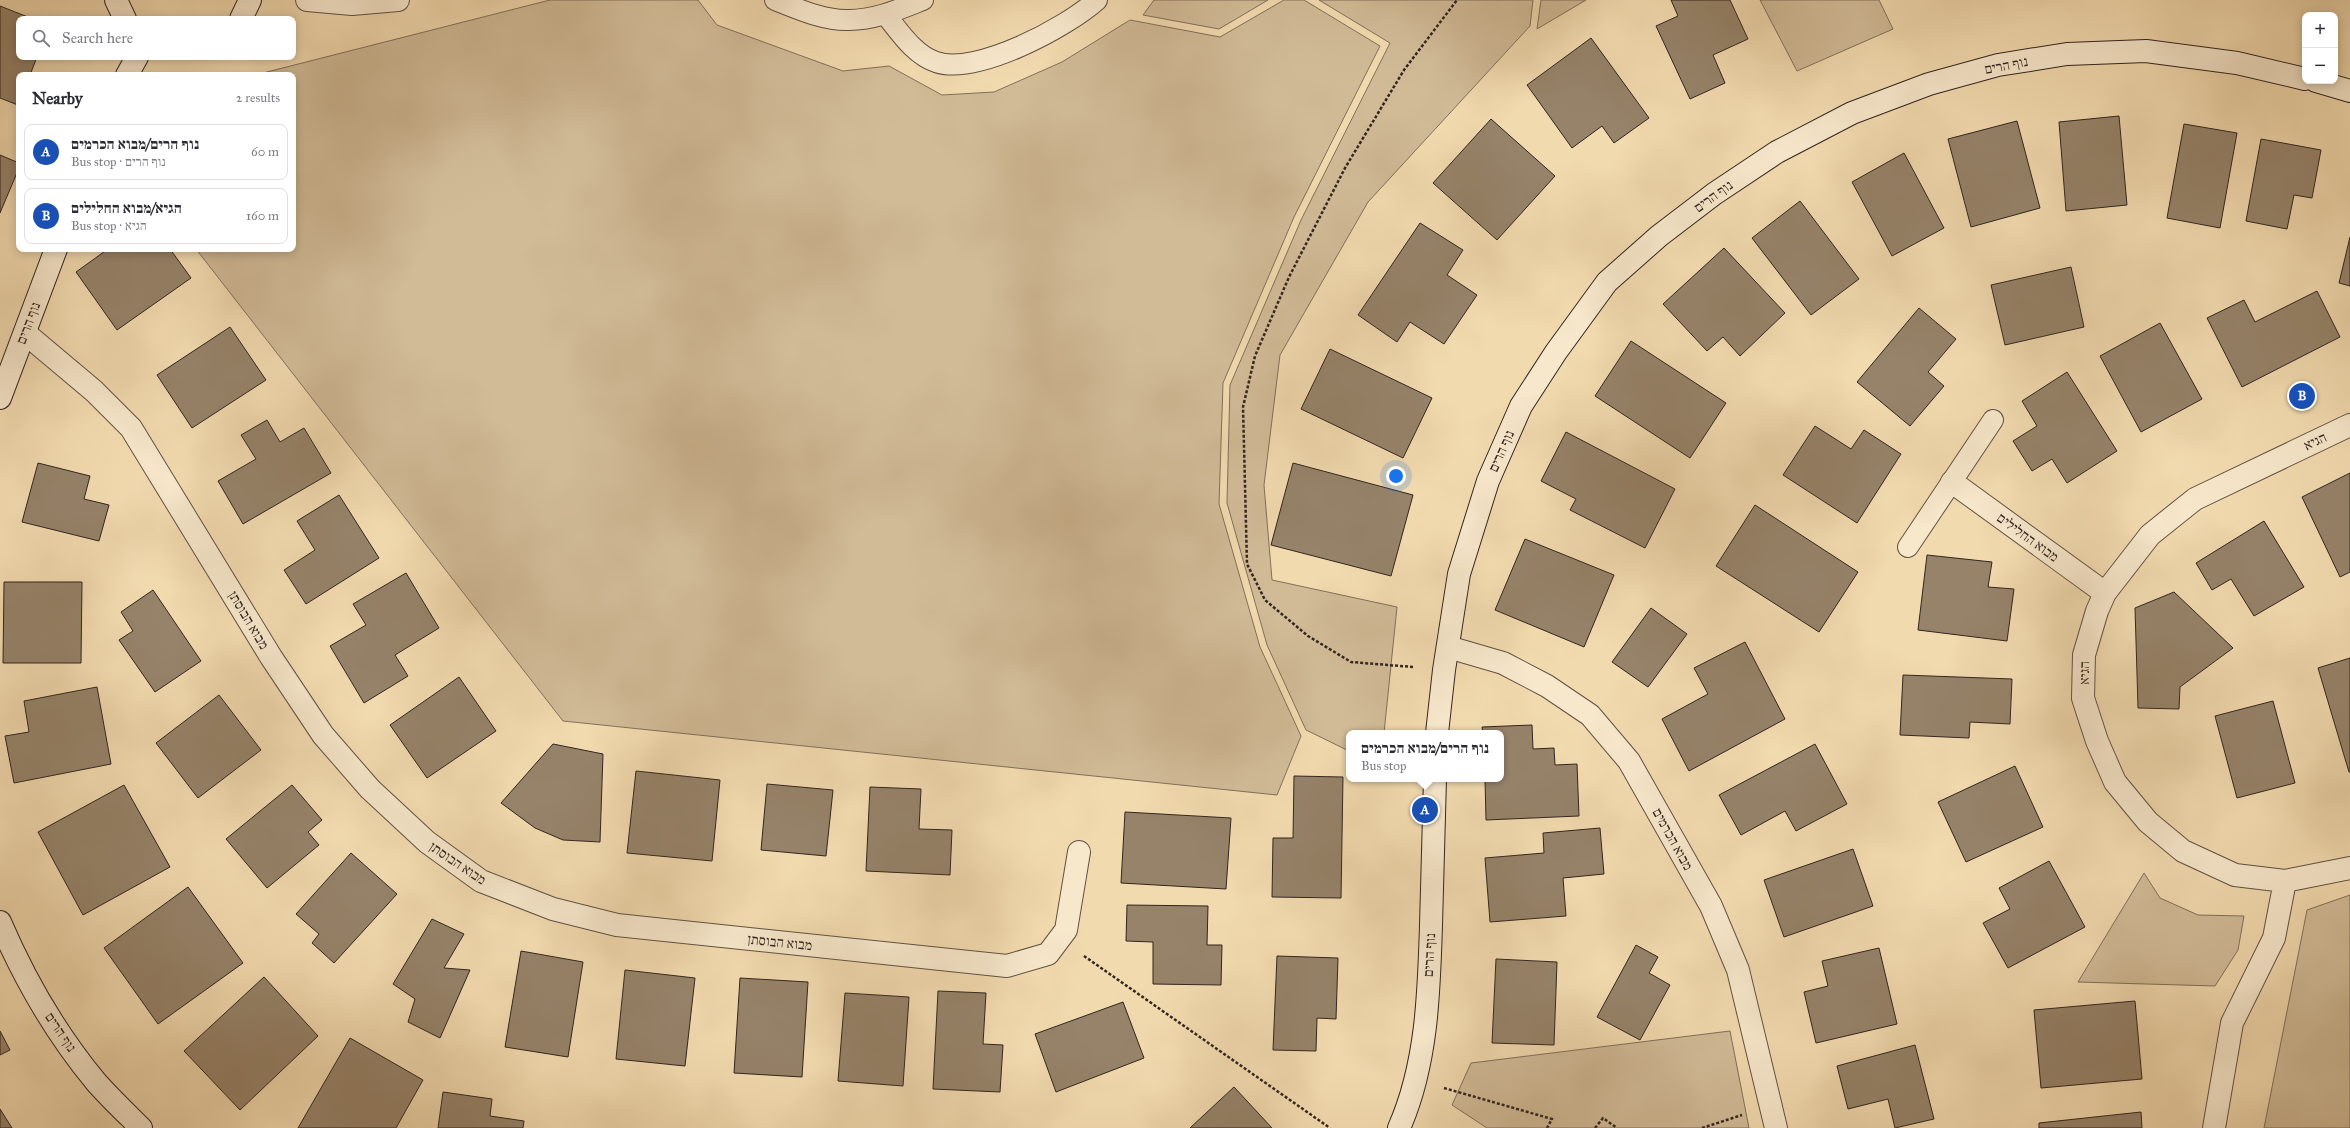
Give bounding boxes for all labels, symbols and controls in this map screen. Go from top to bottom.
map controls [2302,12,2338,84]
button: + [2302,12,2338,48]
search box [16,16,296,60]
icon: search [30,27,52,49]
text: Search here [62,29,133,47]
button: − [2302,48,2338,84]
street label: נוף הרים [1983,53,2029,78]
text: Nearby [32,88,83,109]
text: 2 results [236,90,280,106]
text: נוף הרים/מבוא הכרמים [71,135,199,153]
text: A [42,144,50,160]
text: 60 m [251,144,279,160]
text: Bus stop · נוף הרים [71,154,166,170]
street label: נוף הרים [1691,177,1736,216]
text: הגיא/מבוא החלילים [71,199,182,217]
text: B [42,208,50,224]
text: 160 m [246,208,279,224]
text: Bus stop · הגיא [71,218,147,234]
street label: נוף הרים [13,300,44,347]
pin: B [2289,381,2315,411]
street label: נוף הרים [1485,428,1518,475]
street label: הגיא [2301,429,2329,454]
your location [1386,466,1406,486]
street label: מבוא החלילים [1993,509,2062,566]
street label: מבוא הבוסתן [225,588,273,652]
street label: הגיא [2076,661,2093,685]
popup [1346,730,1504,782]
text: נוף הרים/מבוא הכרמים [1361,739,1489,757]
text: Bus stop [1361,758,1407,774]
pin: A [1412,795,1438,825]
street label: מבוא הכרמים [1649,805,1697,873]
street label: מבוא הבוסתן [426,838,489,889]
street label: מבוא הבוסתן [747,931,813,954]
street label: נוף הרים [1420,933,1439,977]
street label: נוף הרים [41,1009,80,1055]

